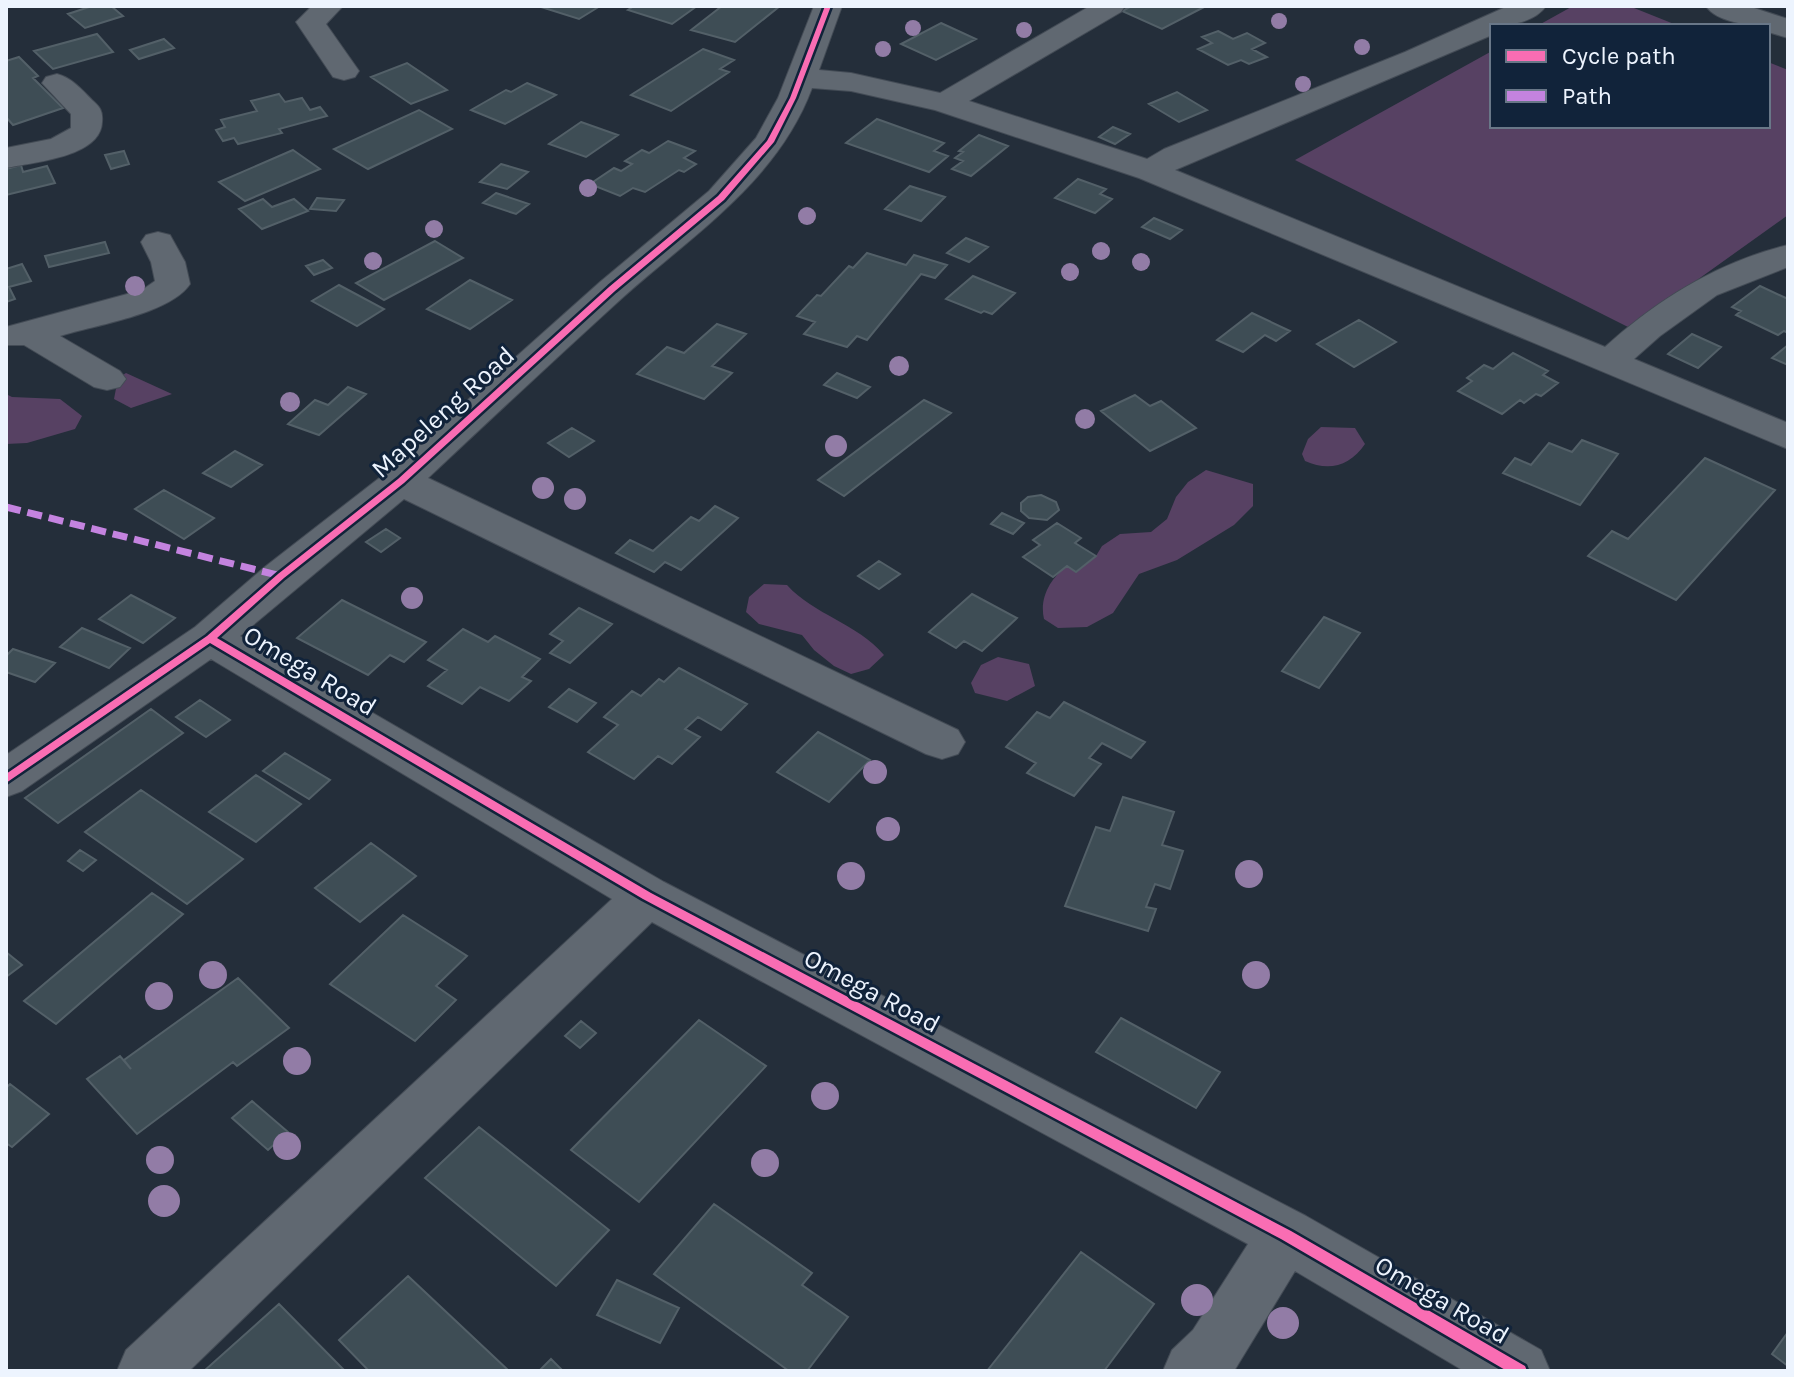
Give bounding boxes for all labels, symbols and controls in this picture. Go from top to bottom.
legend [1490,24,1770,128]
text: Cycle path [1562,42,1676,70]
text: Path [1562,82,1612,110]
street label: Mapeleng Road [365,340,521,484]
street label: Omega Road [238,619,382,723]
street label: Omega Road [799,942,945,1040]
street label: Omega Road [1370,1249,1514,1351]

